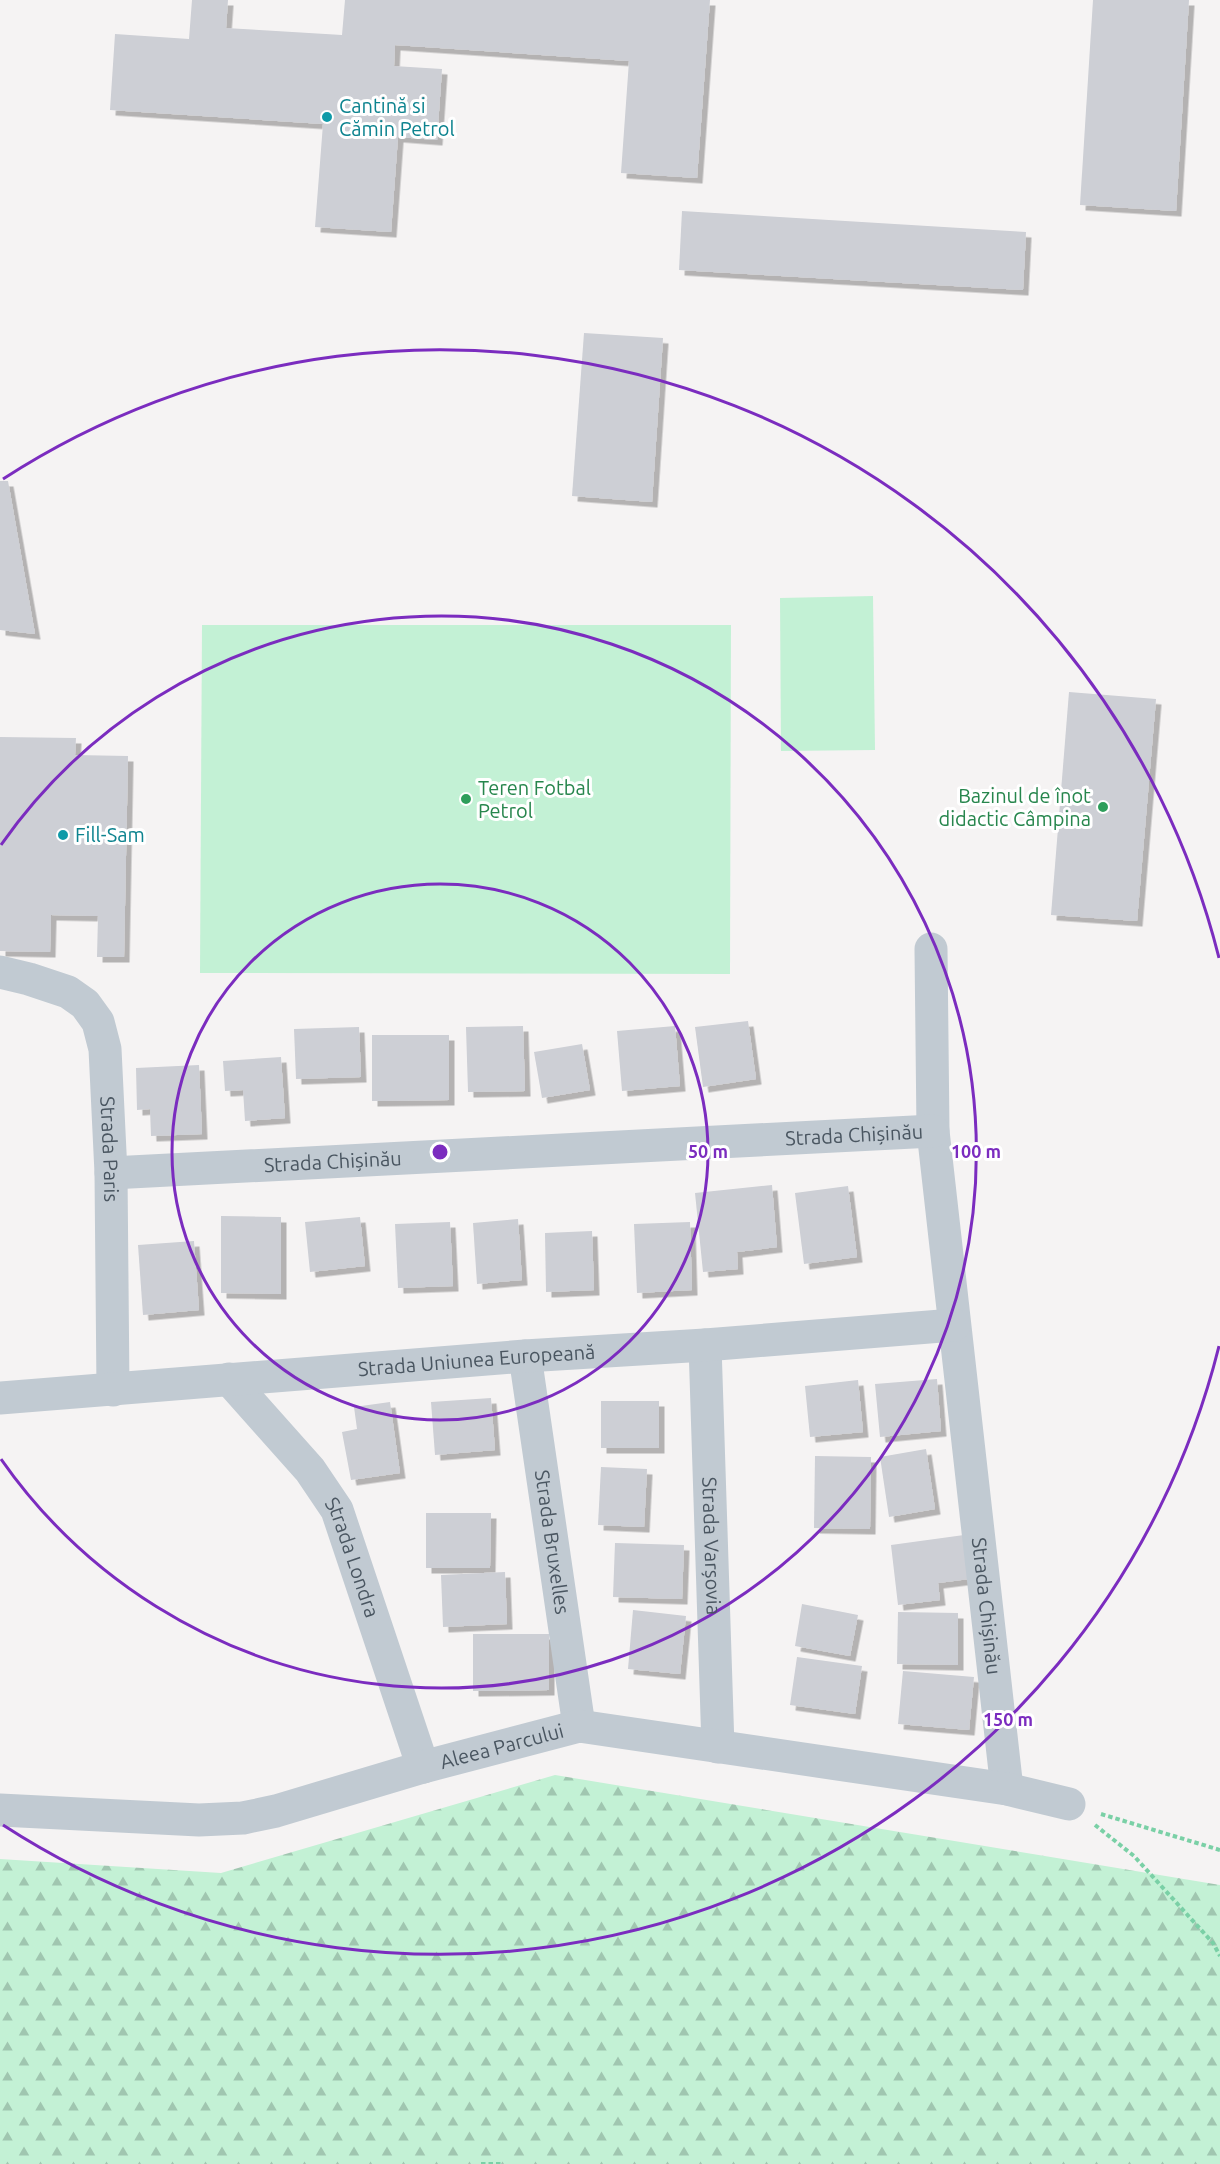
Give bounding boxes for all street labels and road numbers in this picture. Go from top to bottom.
street label: Strada Paris [96,1096,123,1202]
street label: Strada Chișinău [784,1120,924,1150]
street label: Strada Chișinău [263,1146,402,1176]
street label: Strada Uniunea Europeană [357,1340,596,1380]
street label: Strada Bruxelles [531,1468,575,1616]
street label: Strada Varșovia [698,1476,726,1615]
street label: Strada Londra [321,1493,384,1620]
street label: Strada Chișinău [968,1536,1006,1676]
street label: Aleea Parcului [437,1719,566,1773]

